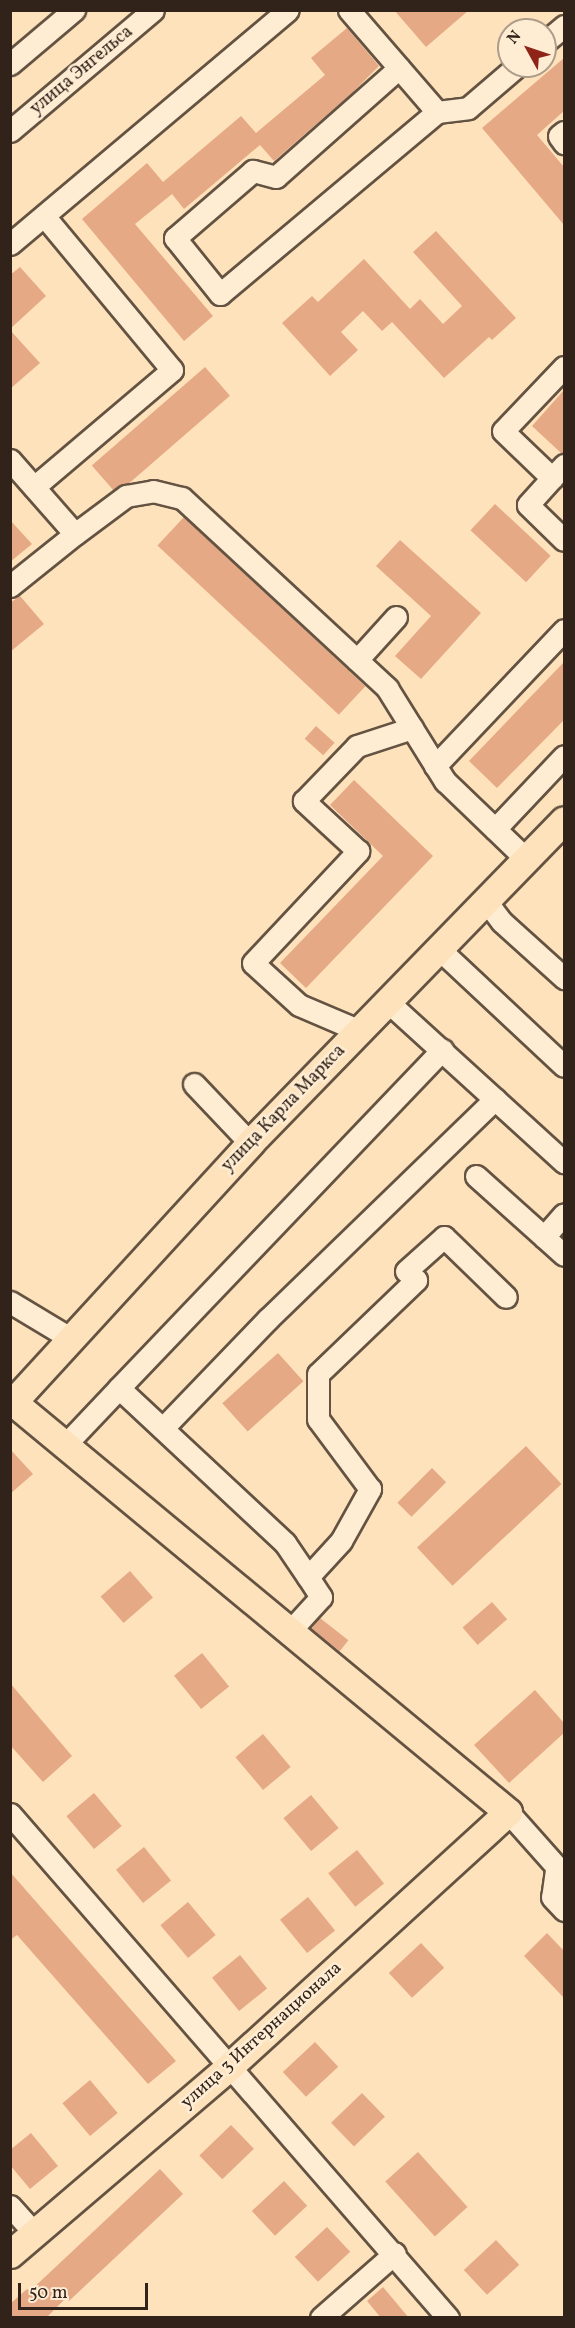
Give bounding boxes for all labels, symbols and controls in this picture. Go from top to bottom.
north arrow [497,18,557,78]
street label: улица Энгельса [26,22,138,120]
text: N [503,26,527,49]
street label: улица Карла Маркса [218,1041,350,1177]
street label: улица 3 Интернационала [177,1958,347,2114]
scale bar [21,2271,152,2309]
text: 50 m [29,2281,68,2306]

